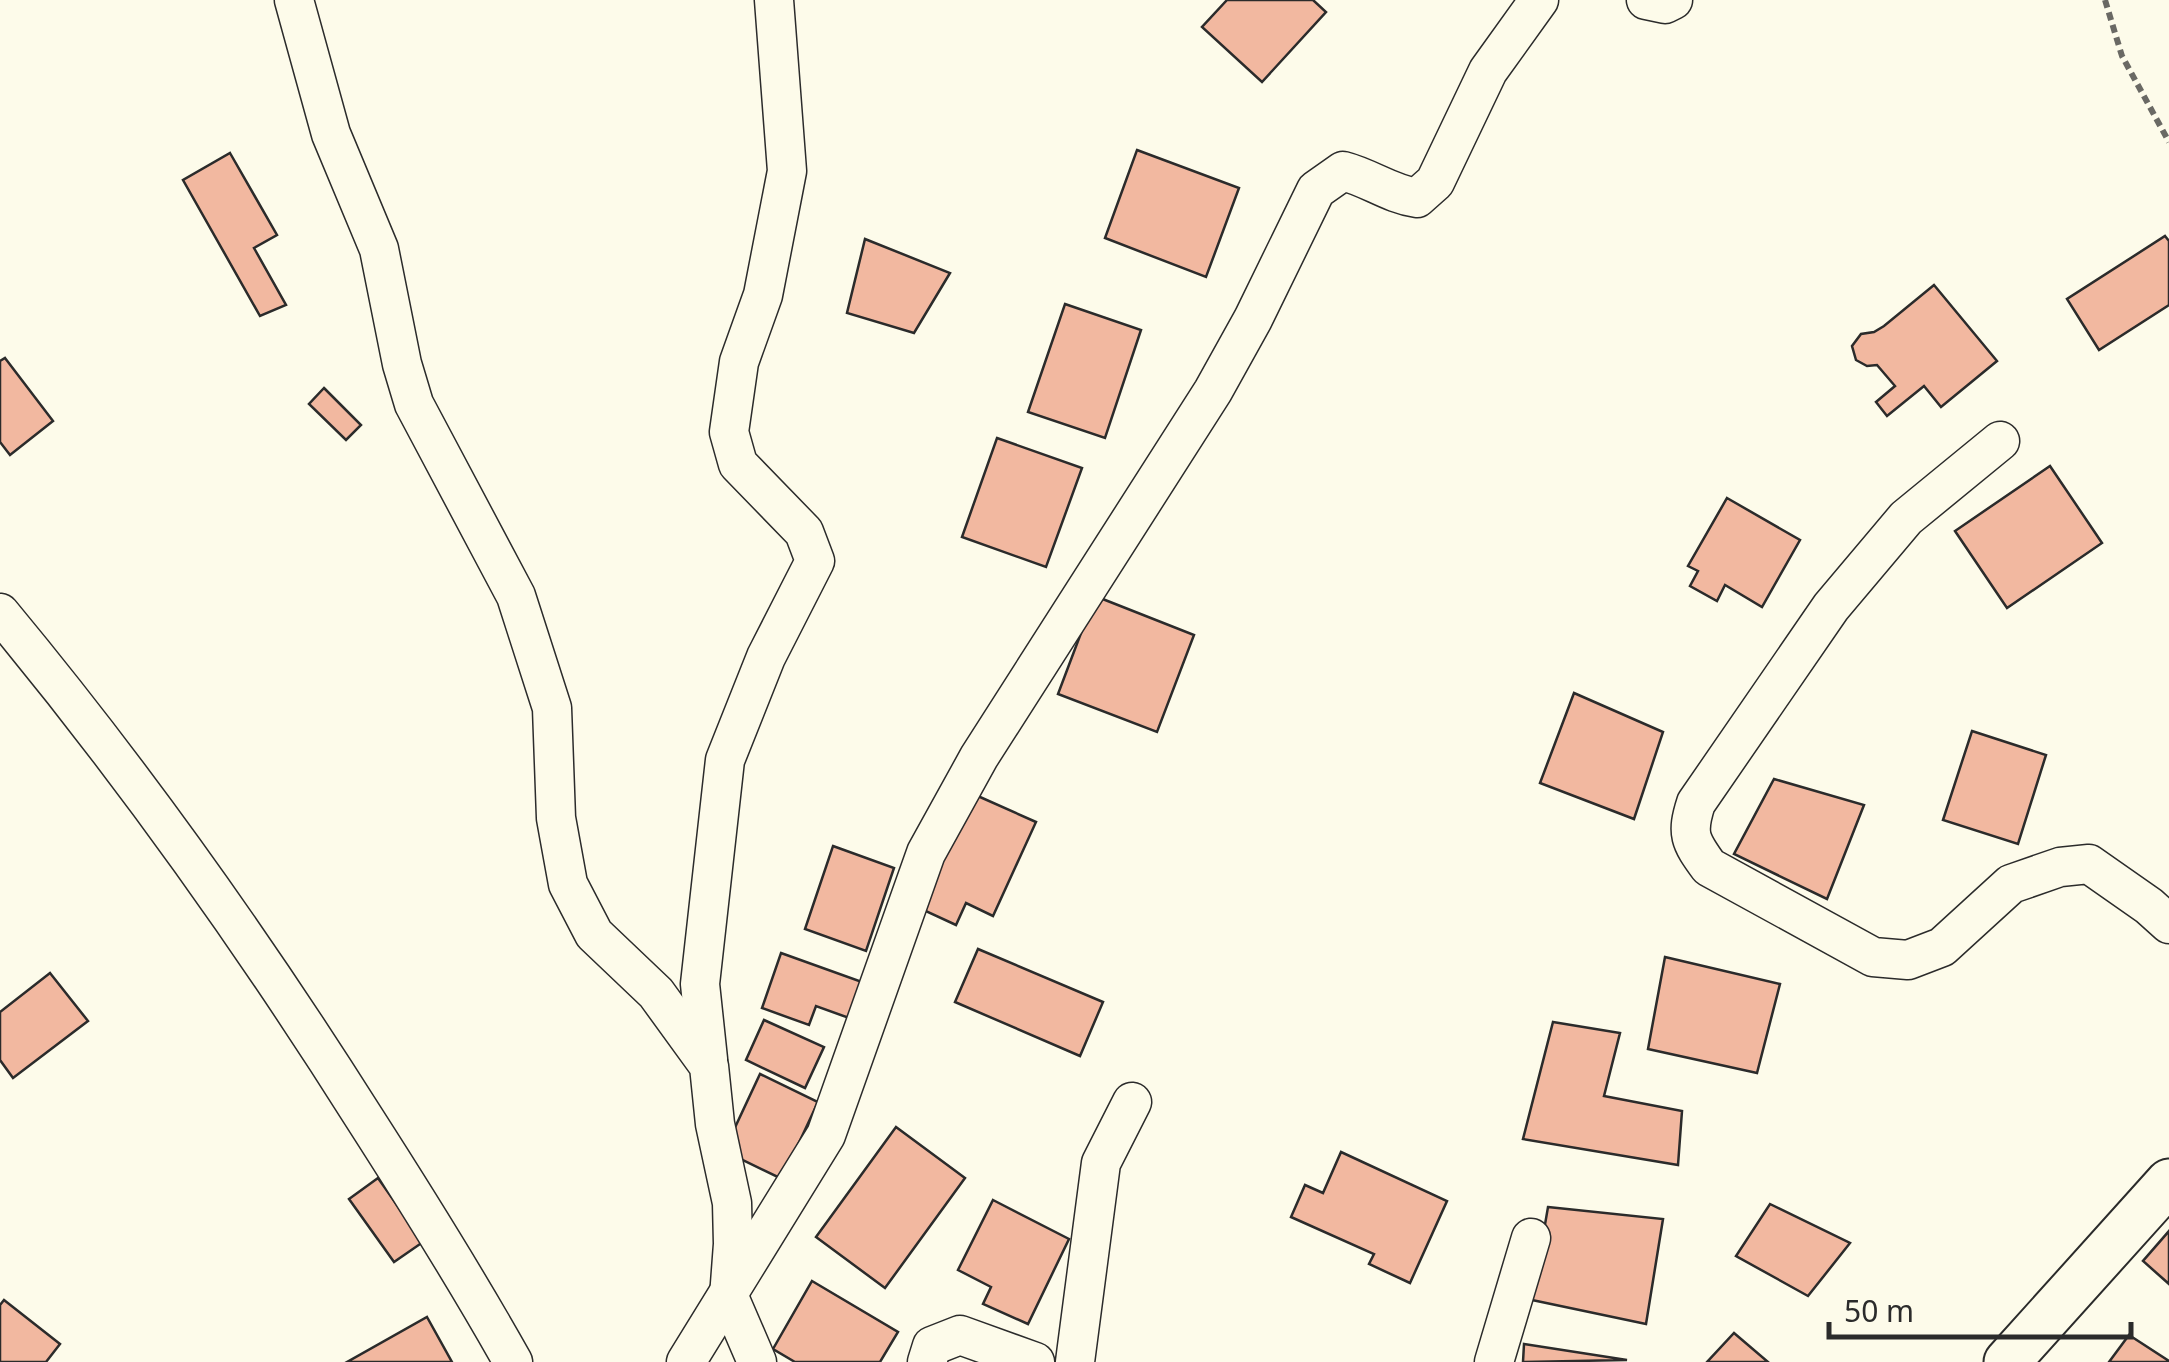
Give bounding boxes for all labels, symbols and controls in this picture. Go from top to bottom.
scale bar [1829,1277,2132,1339]
text: 50 m [1844,1290,1914,1331]

